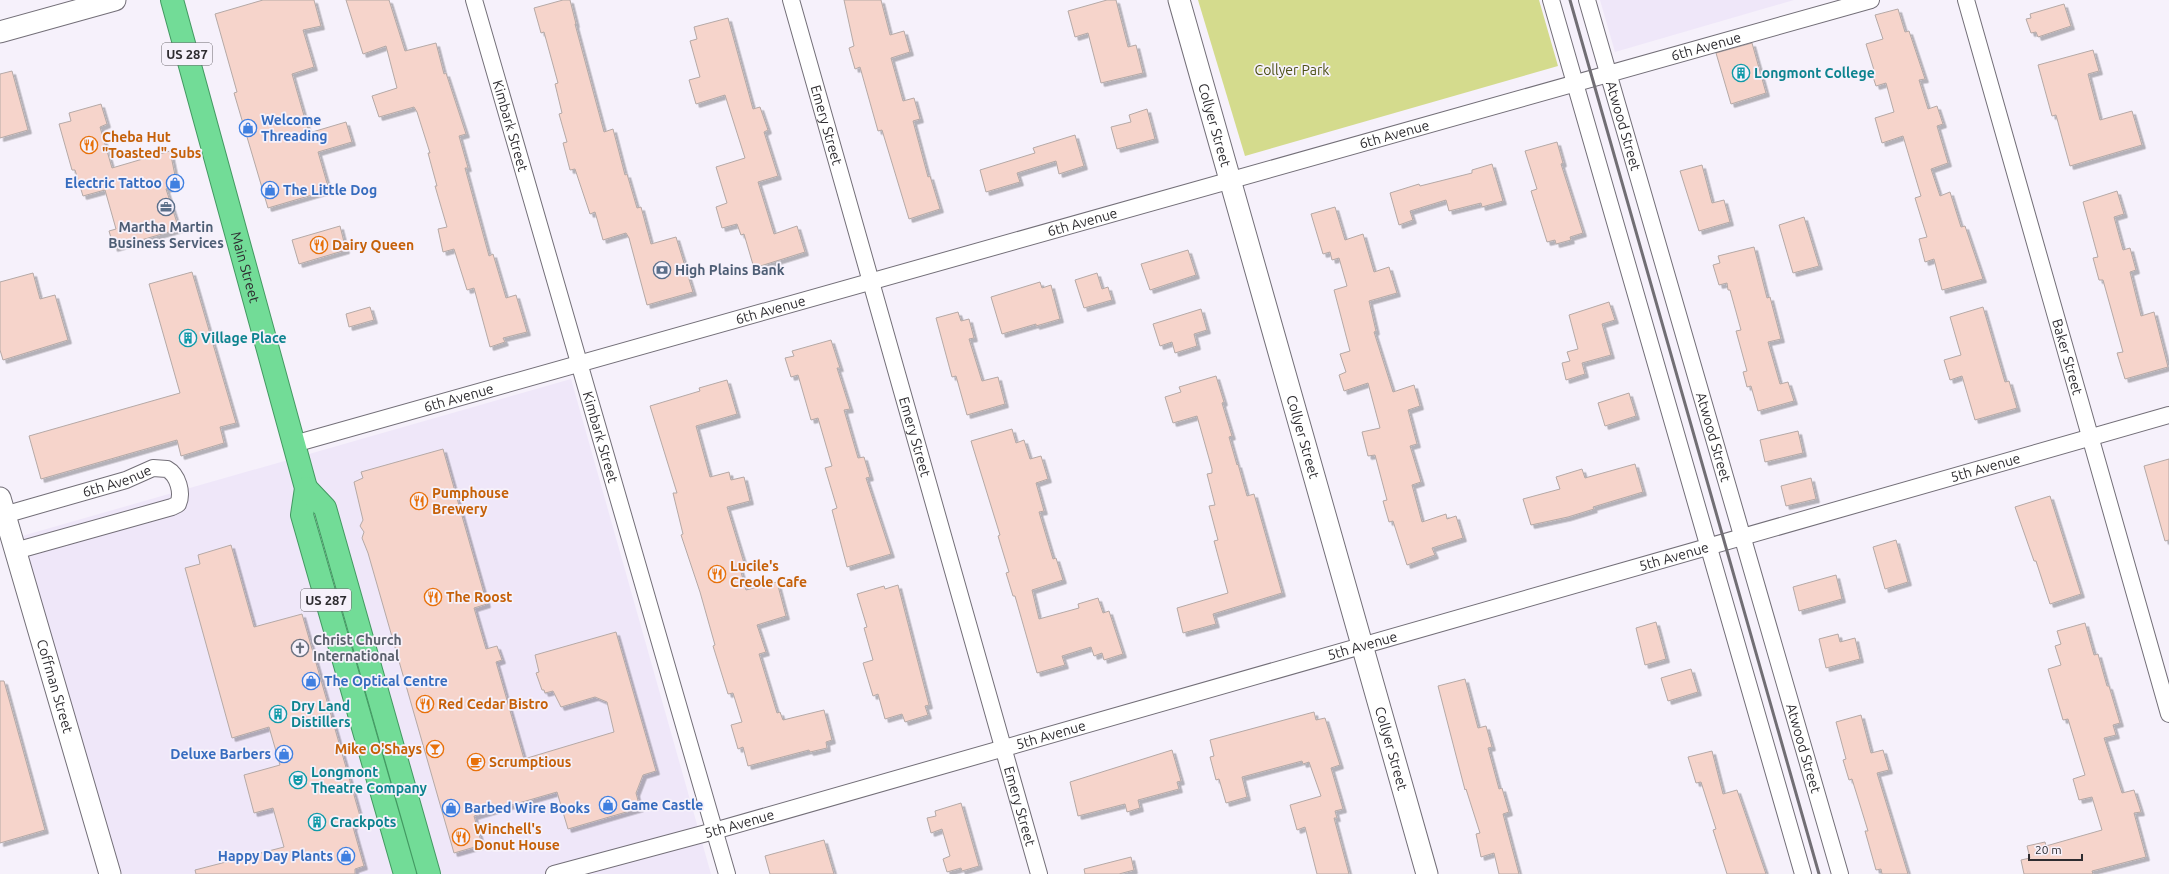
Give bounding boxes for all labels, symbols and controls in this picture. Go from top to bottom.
street label: 6th Avenue [1669,29,1743,64]
road number: US 287 [162,43,212,65]
park label: Collyer Park [1255,62,1329,78]
building icon: Longmont College [1731,63,1751,83]
place label: Longmont College [1754,65,1875,81]
street label: Kimbark Street [490,78,531,174]
street label: Atwood Street [1603,79,1644,173]
street label: Collyer Street [1195,81,1234,169]
street label: Emery Street [808,83,846,167]
place label: Welcome Threading [261,112,328,144]
street label: 6th Avenue [1357,117,1431,152]
shop icon: Welcome Threading [238,118,258,138]
place label: Cheba Hut "Toasted" Subs [102,129,202,161]
restaurant icon: Cheba Hut "Toasted" Subs [79,135,99,155]
shop icon: Electric Tattoo [165,173,185,193]
place label: Electric Tattoo [65,175,162,191]
shop icon: The Little Dog [260,180,280,200]
place label: The Little Dog [283,182,377,198]
office icon: Martha Martin Business Services [156,197,176,217]
street label: 6th Avenue [1046,205,1119,239]
place label: Martha Martin Business Services [108,219,224,251]
street label: Main Street [228,230,263,305]
restaurant icon: Dairy Queen [309,235,329,255]
place label: Dairy Queen [332,237,414,253]
bank icon: High Plains Bank [652,260,672,280]
place label: High Plains Bank [675,262,785,278]
street label: 6th Avenue [734,292,807,327]
street label: Baker Street [2049,317,2086,397]
building icon: Village Place [178,328,198,348]
place label: Village Place [201,330,287,346]
street label: 6th Avenue [422,380,495,415]
street label: Kimbark Street [580,389,621,485]
street label: Atwood Street [1693,390,1734,484]
street label: Collyer Street [1283,393,1323,481]
street label: Emery Street [896,395,934,479]
street label: 5th Avenue [1949,450,2022,485]
street label: 6th Avenue [81,462,154,500]
place label: Pumphouse Brewery [432,485,509,517]
restaurant icon: Pumphouse Brewery [409,491,429,511]
street label: 5th Avenue [1637,539,1711,574]
place label: Lucile's Creole Cafe [730,558,807,590]
restaurant icon: Lucile's Creole Cafe [707,564,727,584]
restaurant icon: The Roost [423,587,443,607]
road number: US 287 [301,589,351,611]
place label: The Roost [446,589,512,605]
street label: 5th Avenue [1326,628,1399,663]
place label: Christ Church International [313,632,402,664]
street label: Coffman Street [34,637,76,735]
church icon: Christ Church International [290,638,310,658]
shop icon: The Optical Centre [301,671,321,691]
place label: The Optical Centre [324,673,448,689]
restaurant icon: Red Cedar Bistro [415,694,435,714]
place label: Red Cedar Bistro [438,696,549,712]
place label: Dry Land Distillers [291,698,351,730]
street label: Atwood Street [1783,702,1824,795]
building icon: Dry Land Distillers [268,704,288,724]
street label: Collyer Street [1372,705,1411,793]
street label: 5th Avenue [1014,717,1088,752]
bar icon: Mike O'Shays [425,739,445,759]
place label: Mike O'Shays [335,741,422,757]
shop icon: Deluxe Barbers [274,744,294,764]
place label: Deluxe Barbers [170,746,271,762]
cafe icon: Scrumptious [466,752,486,772]
place label: Scrumptious [489,754,572,770]
place label: Longmont Theatre Company [311,764,428,796]
street label: Emery Street [1001,764,1039,848]
theatre icon: Longmont Theatre Company [288,770,308,790]
shop icon: Game Castle [598,795,618,815]
place label: Game Castle [621,797,703,813]
shop icon: Barbed Wire Books [441,798,461,818]
place label: Barbed Wire Books [464,800,590,816]
street label: 5th Avenue [703,806,776,841]
building icon: Crackpots [307,812,327,832]
place label: Crackpots [330,814,397,830]
place label: Winchell's Donut House [474,821,560,853]
restaurant icon: Winchell's Donut House [451,827,471,847]
scale bar [2029,836,2082,862]
text: 20 m [2035,843,2062,856]
shop icon: Happy Day Plants [336,846,356,866]
place label: Happy Day Plants [218,848,333,864]

